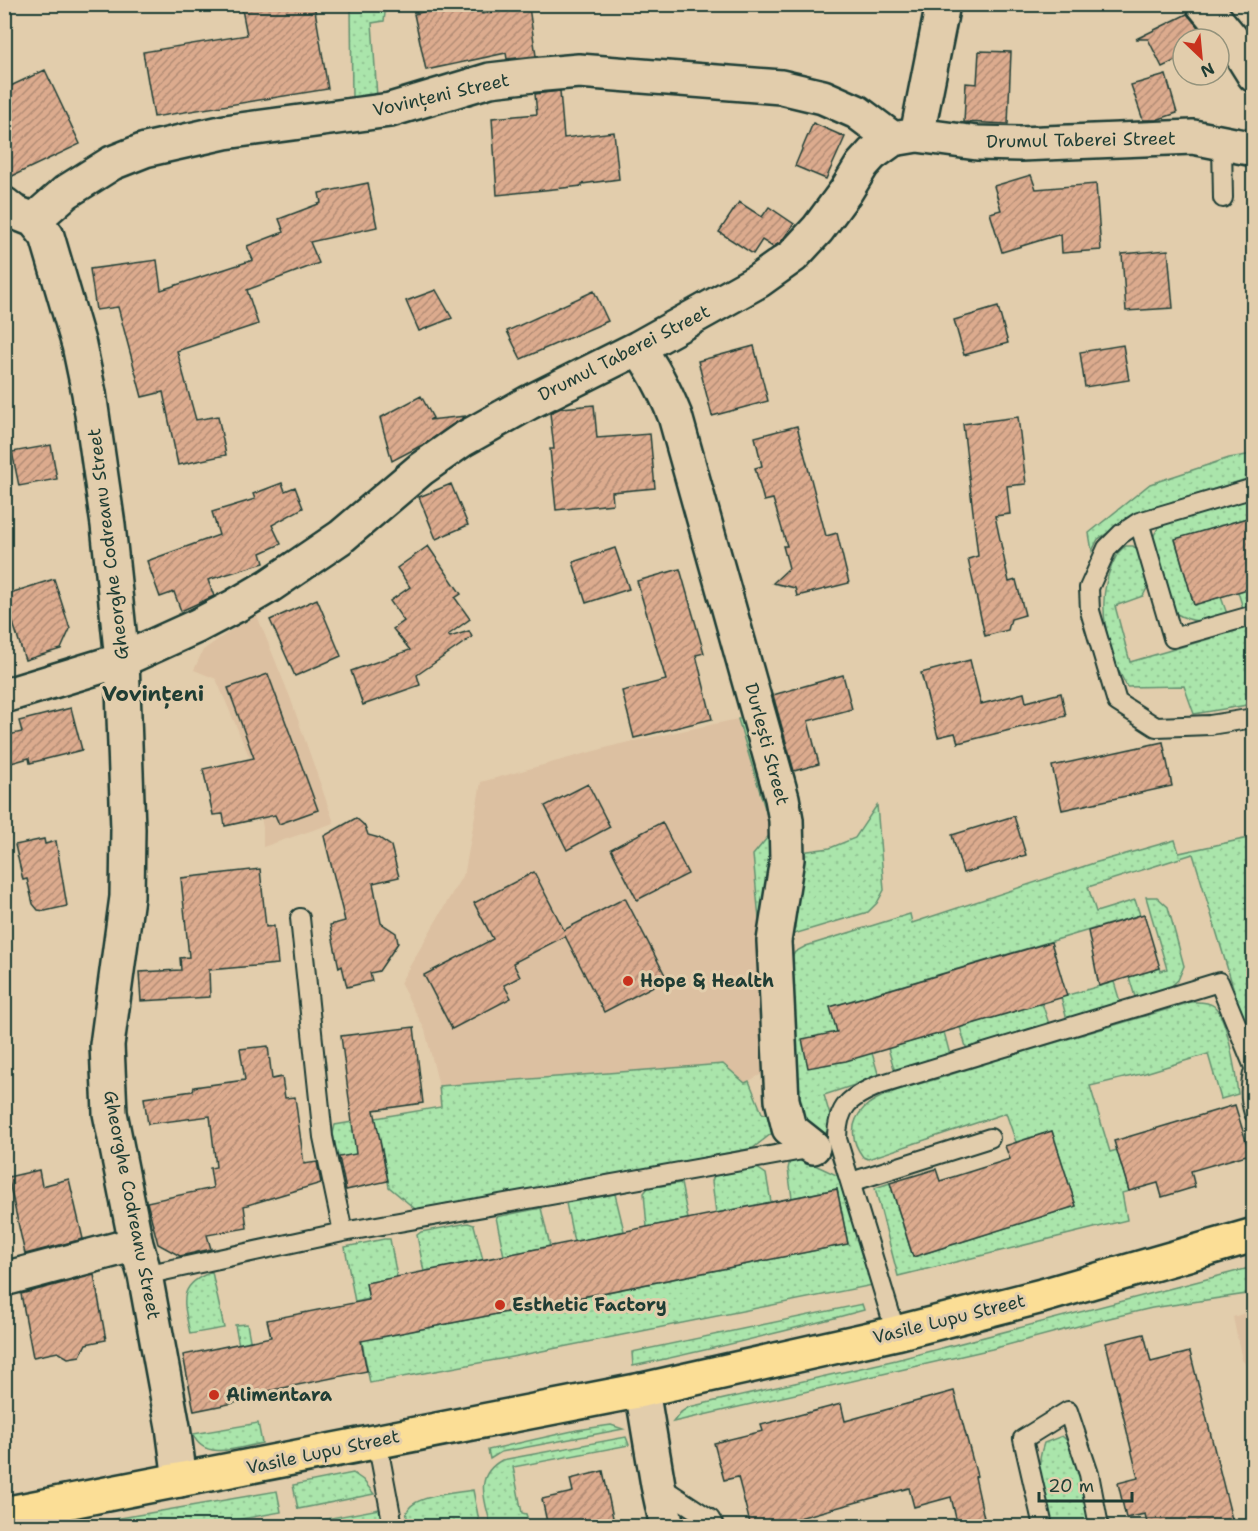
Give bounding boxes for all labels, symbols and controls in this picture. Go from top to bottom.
north arrow [1171,27,1231,87]
text: N [1197,58,1218,82]
street label: Vovințeni Street [371,68,512,122]
street label: Drumul Taberei Street [986,126,1176,154]
street label: Drumul Taberei Street [534,299,714,407]
street label: Gheorghe Codreanu Street [82,427,134,661]
district label: Vovințeni [102,680,204,709]
street label: Durlești Street [739,680,795,808]
place label: Hope & Health [640,969,774,993]
marker: Hope & Health [621,974,635,988]
street label: Gheorghe Codreanu Street [98,1088,166,1322]
street label: Vasile Lupu Street [870,1288,1028,1350]
place label: Esthetic Factory [512,1293,667,1317]
marker: Esthetic Factory [493,1298,507,1312]
place label: Alimentara [226,1383,333,1407]
marker: Alimentara [207,1388,221,1402]
street label: Vasile Lupu Street [244,1424,402,1480]
scale bar [1039,1465,1132,1503]
text: 20 m [1048,1474,1094,1498]

